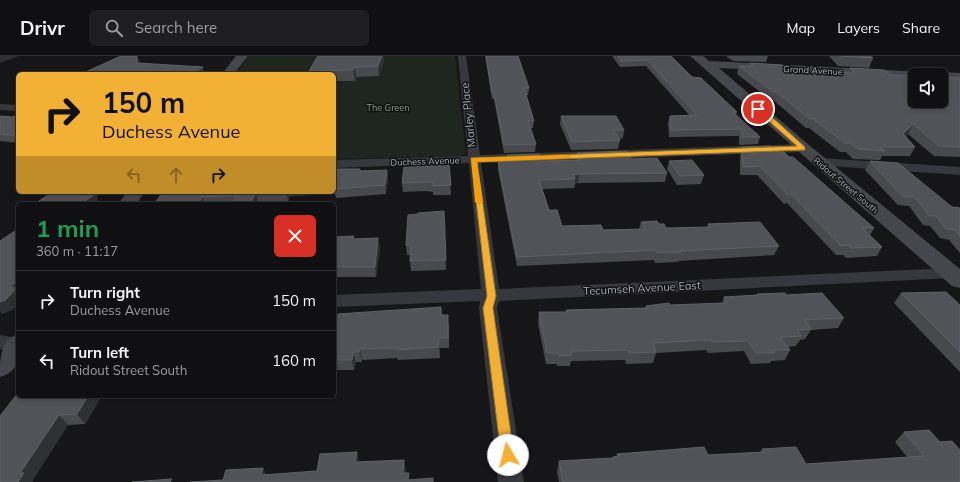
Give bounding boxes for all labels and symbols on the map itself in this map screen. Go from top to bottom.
street label: Grand Avenue [783,63,843,77]
street label: Marley Place [458,82,478,148]
pin [741,92,775,126]
park label: The Green [367,102,409,113]
street label: Duchess Avenue [390,154,460,168]
street label: Ridout Street South [811,155,881,215]
street label: Tecumseh Avenue East [583,278,701,298]
position arrow [487,434,529,476]

